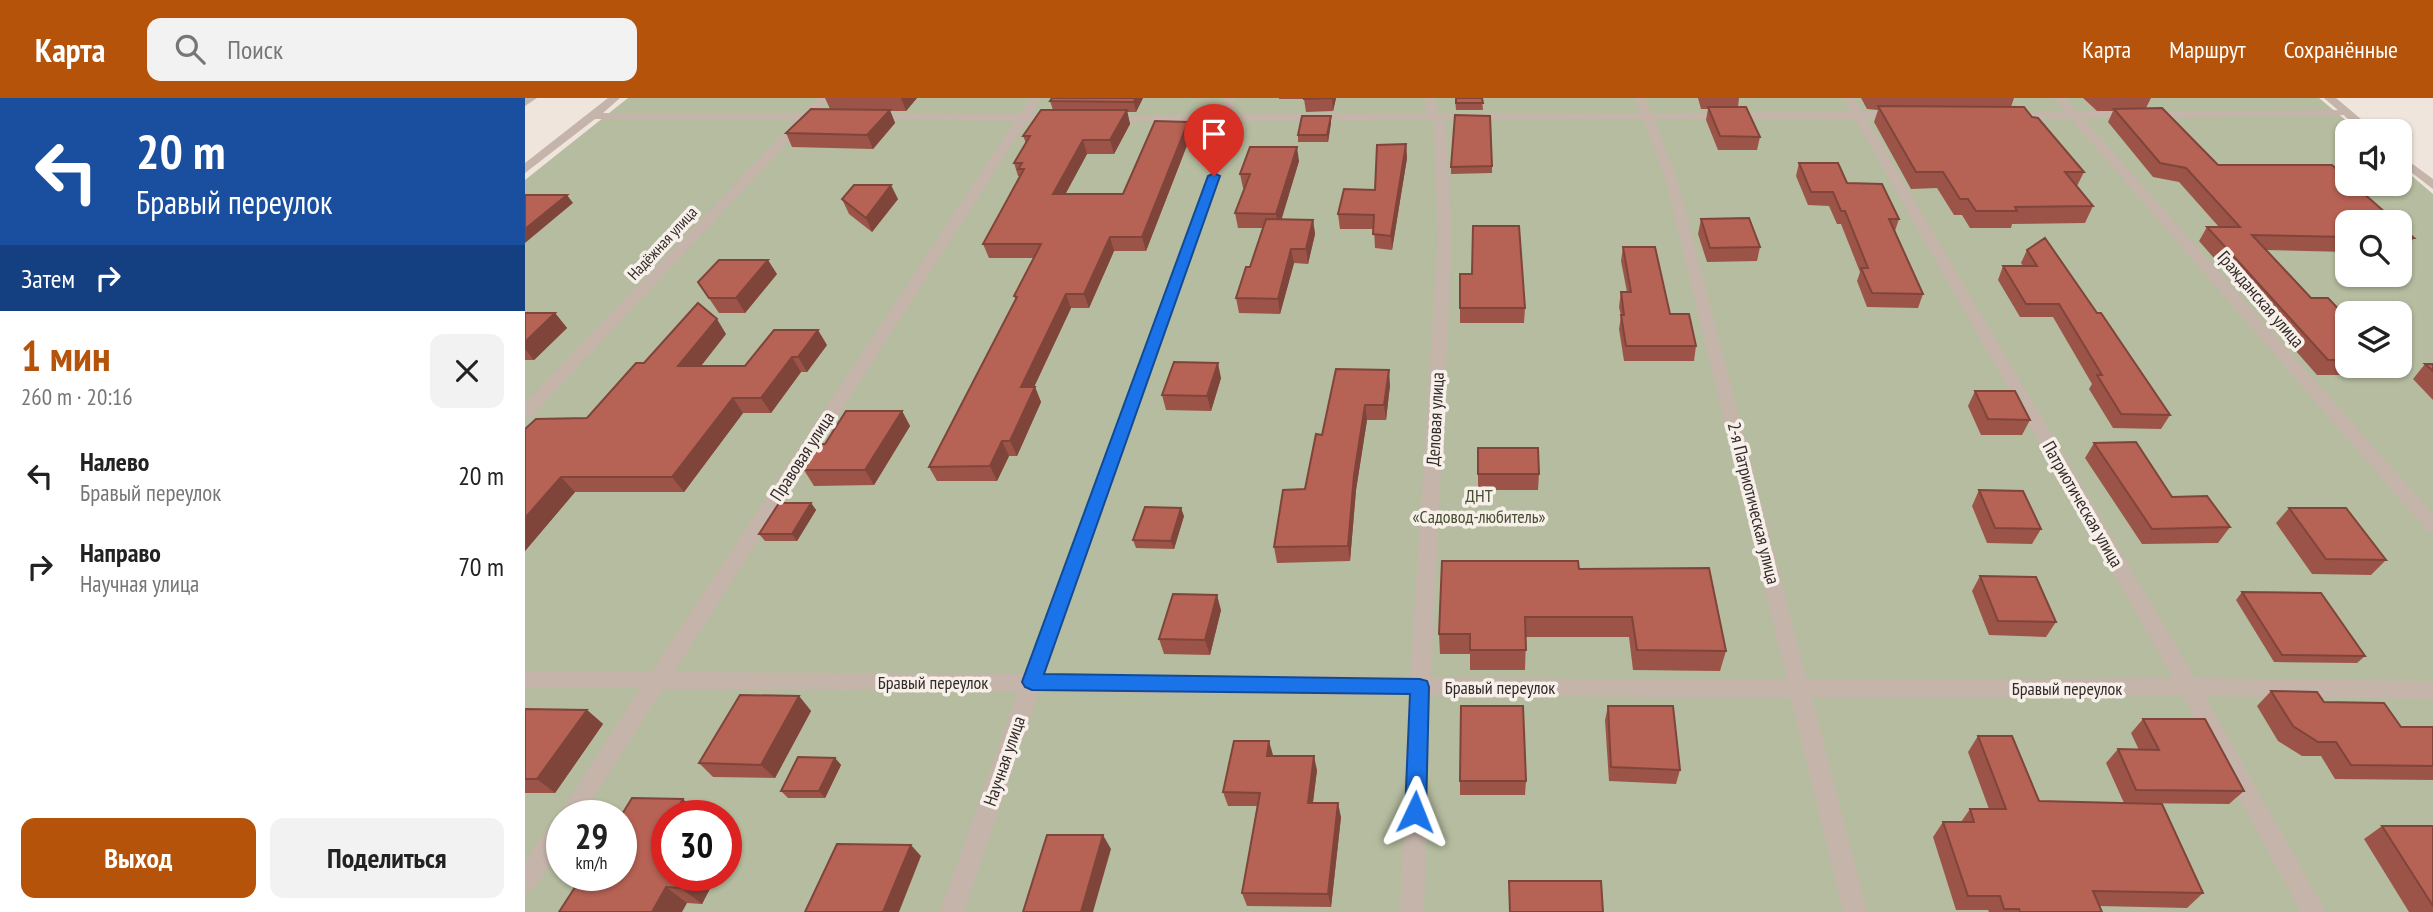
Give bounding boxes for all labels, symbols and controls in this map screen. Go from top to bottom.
search box [147,18,637,81]
text: Карта [35,28,105,71]
icon: search [171,30,209,68]
text: Поиск [227,33,283,66]
text: Карта [2082,34,2131,65]
text: Маршрут [2169,34,2246,65]
text: Сохранённые [2284,34,2398,65]
pin [1184,104,1244,176]
icon: arrive [1195,115,1233,153]
text: 20 m [136,119,225,183]
map controls [2335,119,2412,378]
button: sound [2335,119,2412,196]
icon: left [21,126,112,217]
text: Бравый переулок [136,181,332,223]
street label: Надёжная улица [623,202,701,284]
button: search [2335,210,2412,287]
street label: Гражданская улица [2213,246,2309,352]
icon: right [89,259,127,297]
text: Затем [21,262,75,295]
button: layers [2335,301,2412,378]
text: 1 мин [21,328,111,383]
button: close [430,334,504,408]
street label: Деловая улица [1421,372,1449,466]
text: 260 m · 20:16 [21,382,133,411]
street label: Правовая улица [765,407,839,505]
street label: 2-я Патриотическая улица [1723,420,1785,586]
street label: Патриотическая улица [2038,437,2128,571]
text: Налево [80,445,149,478]
icon: left [21,457,59,495]
text: 20 m [458,459,504,492]
text: Бравый переулок [80,478,221,507]
park label: ДНТ «Садовод-любитель» [1413,484,1546,528]
text: Направо [80,536,161,569]
icon: right [21,548,59,586]
text: 70 m [458,550,504,583]
text: Научная улица [80,569,199,598]
street label: Бравый переулок [878,671,988,694]
street label: Бравый переулок [1445,676,1555,699]
street label: Бравый переулок [2012,677,2122,700]
street label: Научная улица [978,713,1030,809]
position arrow [1378,775,1452,849]
speed limit sign: 30 [651,800,742,891]
text: 29 [575,813,608,859]
button: Выход [21,818,256,898]
button: Поделиться [270,818,504,898]
text: km/h [576,851,607,874]

